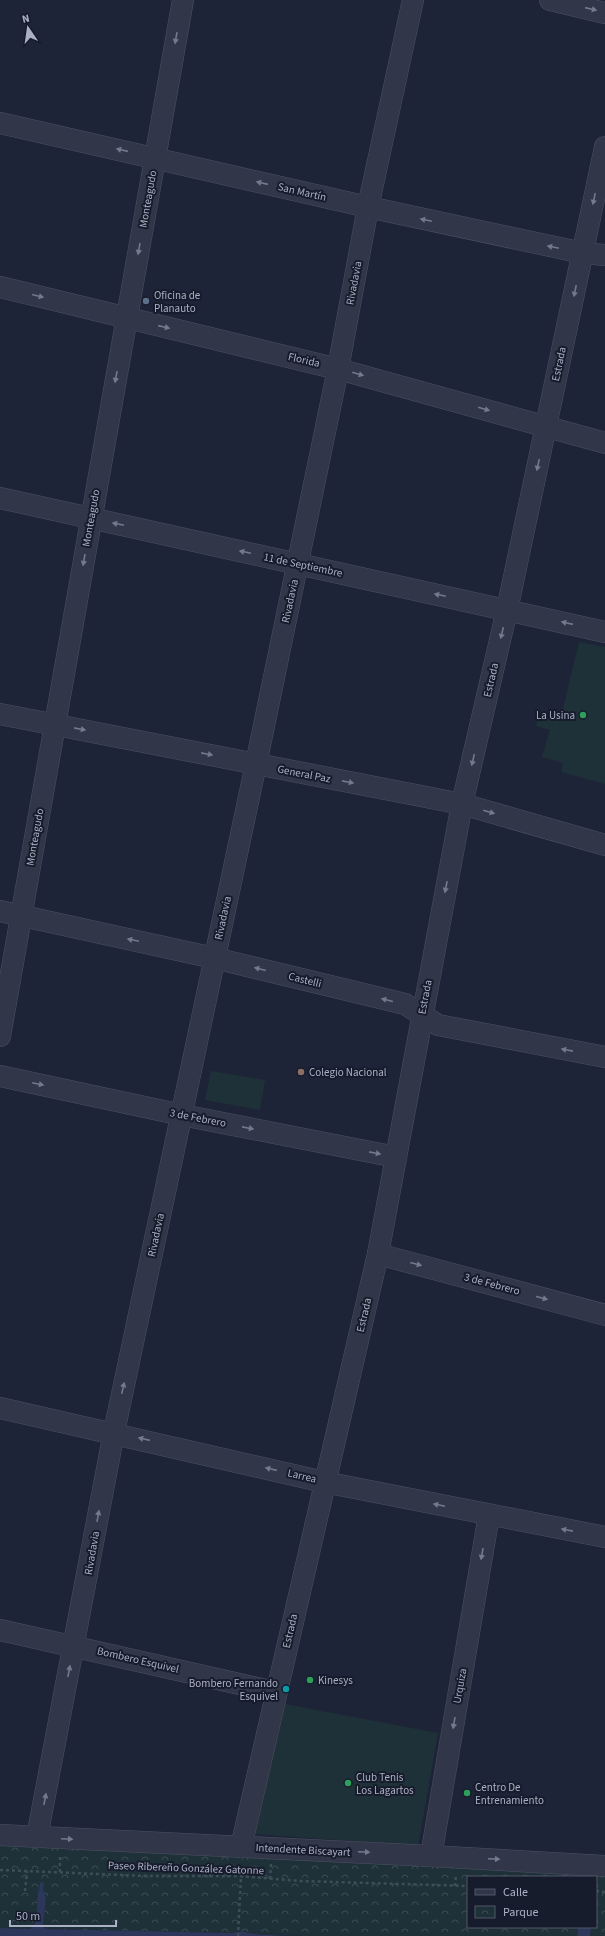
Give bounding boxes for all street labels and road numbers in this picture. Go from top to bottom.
street label: Monteagudo [136,169,160,229]
street label: San Martín [276,179,328,205]
street label: Rivadavia [342,260,366,306]
street label: Estrada [548,345,570,383]
street label: Florida [287,349,321,371]
street label: Monteagudo [79,488,103,548]
street label: 11 de Septiembre [262,549,344,581]
street label: Rivadavia [278,578,302,624]
street label: Estrada [480,661,502,699]
street label: General Paz [276,762,332,787]
street label: Monteagudo [23,807,47,867]
street label: Rivadavia [211,895,235,941]
street label: Castelli [287,969,323,991]
street label: Estrada [414,979,436,1015]
street label: 3 de Febrero [169,1105,227,1131]
street label: Rivadavia [144,1212,168,1258]
street label: 3 de Febrero [462,1269,522,1299]
street label: Estrada [353,1296,375,1334]
street label: Larrea [286,1465,318,1487]
street label: Rivadavia [81,1530,103,1576]
street label: Estrada [279,1612,301,1650]
street label: Bombero Esquivel [96,1643,181,1677]
street label: Urquiza [450,1667,470,1705]
street label: Intendente Biscayart [255,1840,351,1860]
street label: Paseo Ribereño González Gatonne [108,1858,265,1878]

